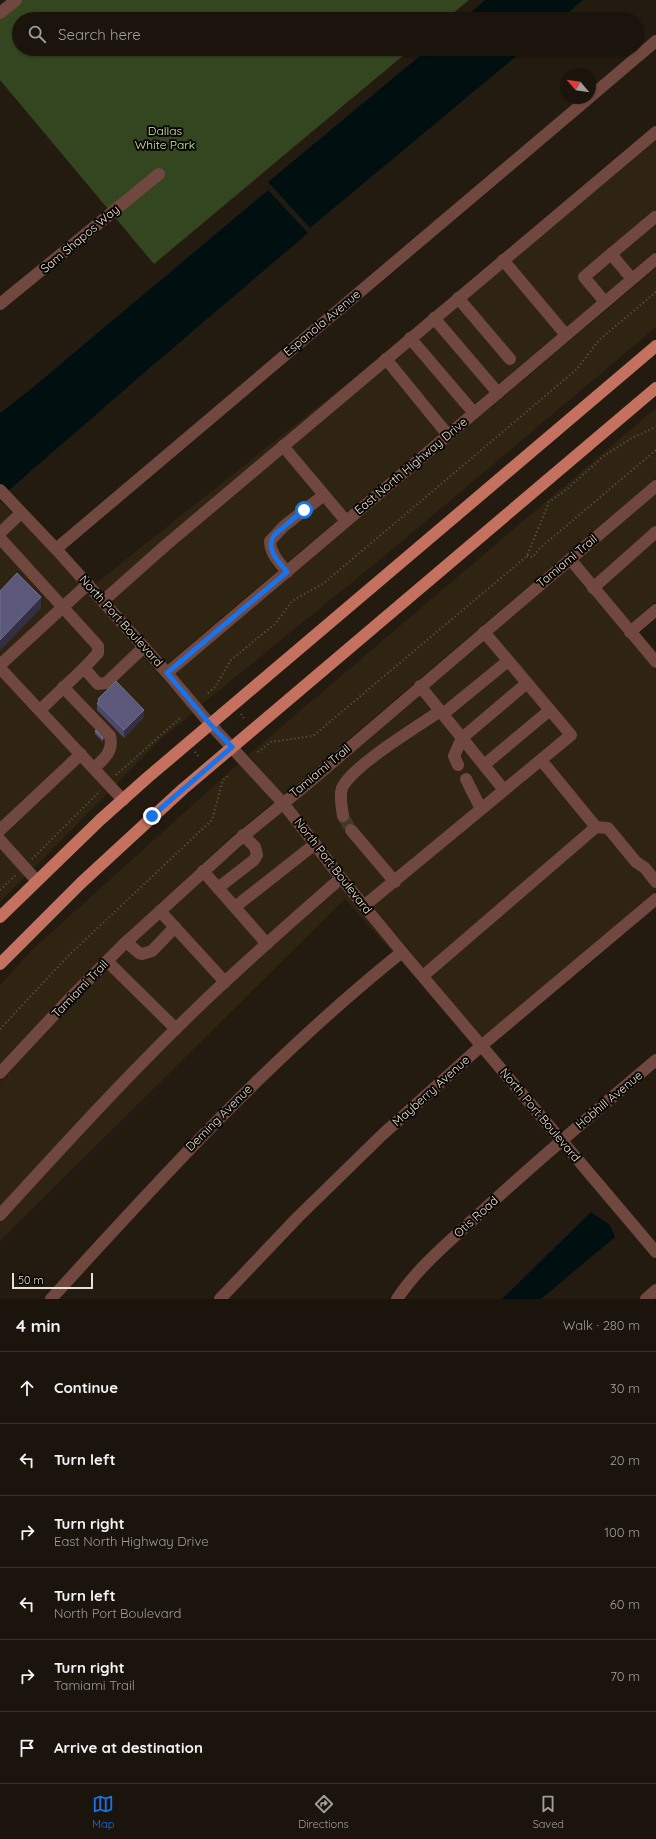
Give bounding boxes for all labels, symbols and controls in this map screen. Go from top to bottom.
search box [12,12,644,56]
icon: search [26,23,48,45]
text: Search here [58,25,141,44]
north arrow [560,68,596,104]
park label: Dallas White Park [135,123,195,152]
street label: Sam Shapos Way [37,201,122,276]
street label: Espanola Avenue [280,286,363,359]
street label: East North Highway Drive [351,414,470,517]
route start [295,501,313,519]
street label: Tamiami Trail [533,531,600,590]
street label: North Port Boulevard [76,572,166,669]
street label: Tamiami Trail [286,741,353,800]
route end [143,807,161,825]
street label: North Port Boulevard [291,815,375,917]
street label: Tamiami Trail [48,957,111,1021]
street label: Mayberry Avenue [389,1052,472,1129]
street label: North Port Boulevard [497,1065,584,1164]
street label: Hobhill Avenue [572,1067,645,1132]
street label: Deming Avenue [182,1081,255,1154]
street label: Otis Road [450,1193,501,1240]
scale bar [12,1271,93,1290]
text: 50 m [18,1273,44,1287]
text: 4 min [16,1315,61,1336]
text: Walk · 280 m [563,1317,640,1333]
icon: ahead [16,1377,38,1399]
text: Continue [54,1378,118,1397]
text: 30 m [610,1380,640,1396]
icon: left [16,1449,38,1471]
text: Turn left [54,1450,116,1469]
text: 20 m [610,1452,640,1468]
text: Turn right [54,1514,125,1533]
icon: right [16,1521,38,1543]
text: 100 m [604,1524,640,1540]
text: East North Highway Drive [54,1533,209,1549]
text: Turn left [54,1586,116,1605]
icon: left [16,1593,38,1615]
text: 60 m [610,1596,640,1612]
text: North Port Boulevard [54,1605,181,1621]
text: Turn right [54,1658,125,1677]
icon: right [16,1665,38,1687]
text: 70 m [610,1668,640,1684]
text: Tamiami Trail [54,1677,135,1693]
icon: arrive [16,1737,38,1759]
text: Arrive at destination [54,1738,203,1757]
tab: Map [92,1793,114,1831]
tab: Directions [298,1793,349,1831]
tab: Saved [533,1793,564,1831]

